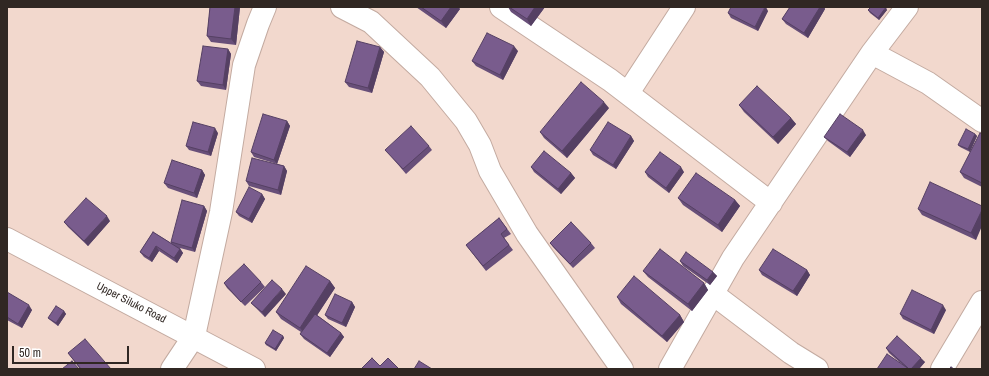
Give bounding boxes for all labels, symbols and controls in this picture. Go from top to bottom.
street label: Upper Siluko Road [94,280,168,326]
scale bar [14,338,131,364]
text: 50 m [19,345,41,361]

